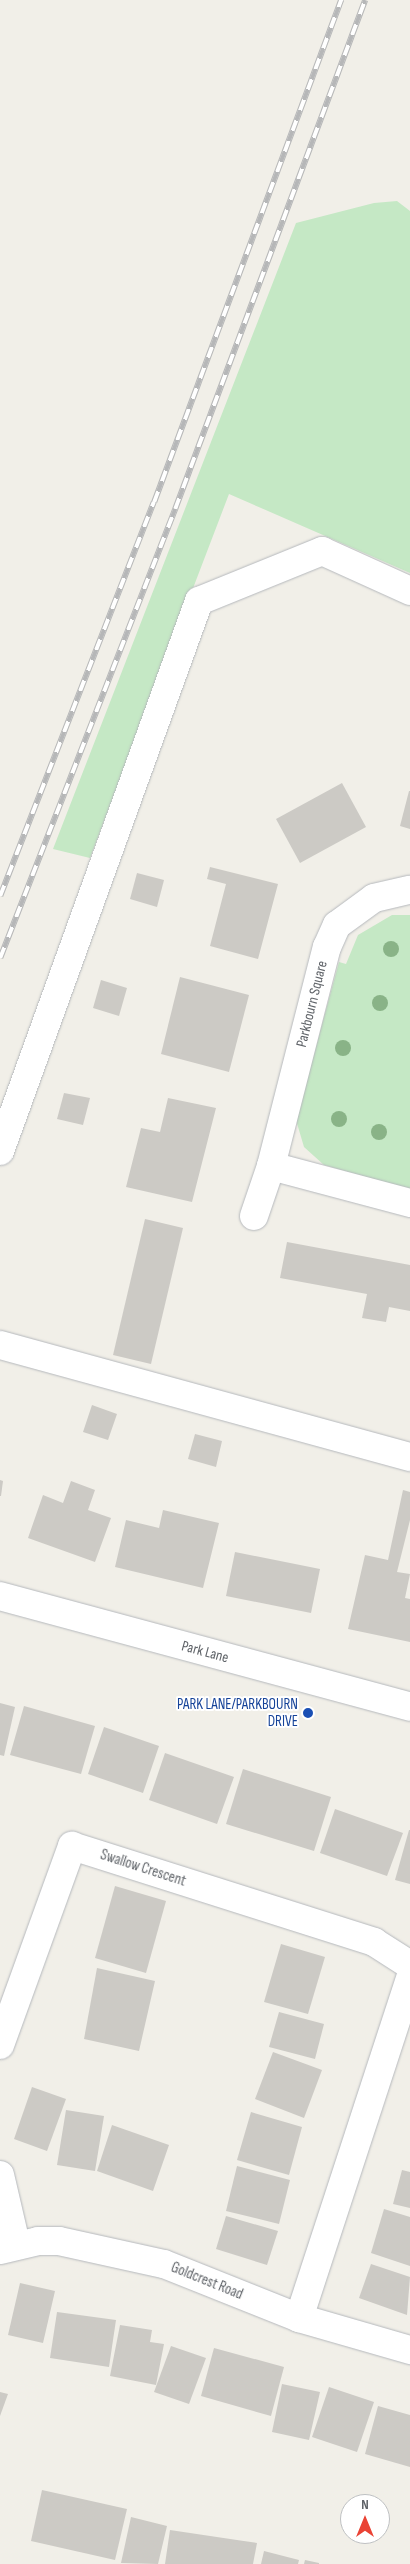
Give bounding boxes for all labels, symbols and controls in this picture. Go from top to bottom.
street label: Parkbourn Square [293,959,331,1049]
street label: Park Lane [179,1637,231,1667]
place label: PARK LANE/PARKBOURN DRIVE [177,1695,298,1730]
marker: PARK LANE/PARKBOURN DRIVE [302,1707,314,1719]
street label: Swallow Crescent [98,1846,188,1890]
street label: Goldcrest Road [168,2258,246,2304]
north arrow [340,2494,390,2544]
text: N [361,2496,369,2513]

